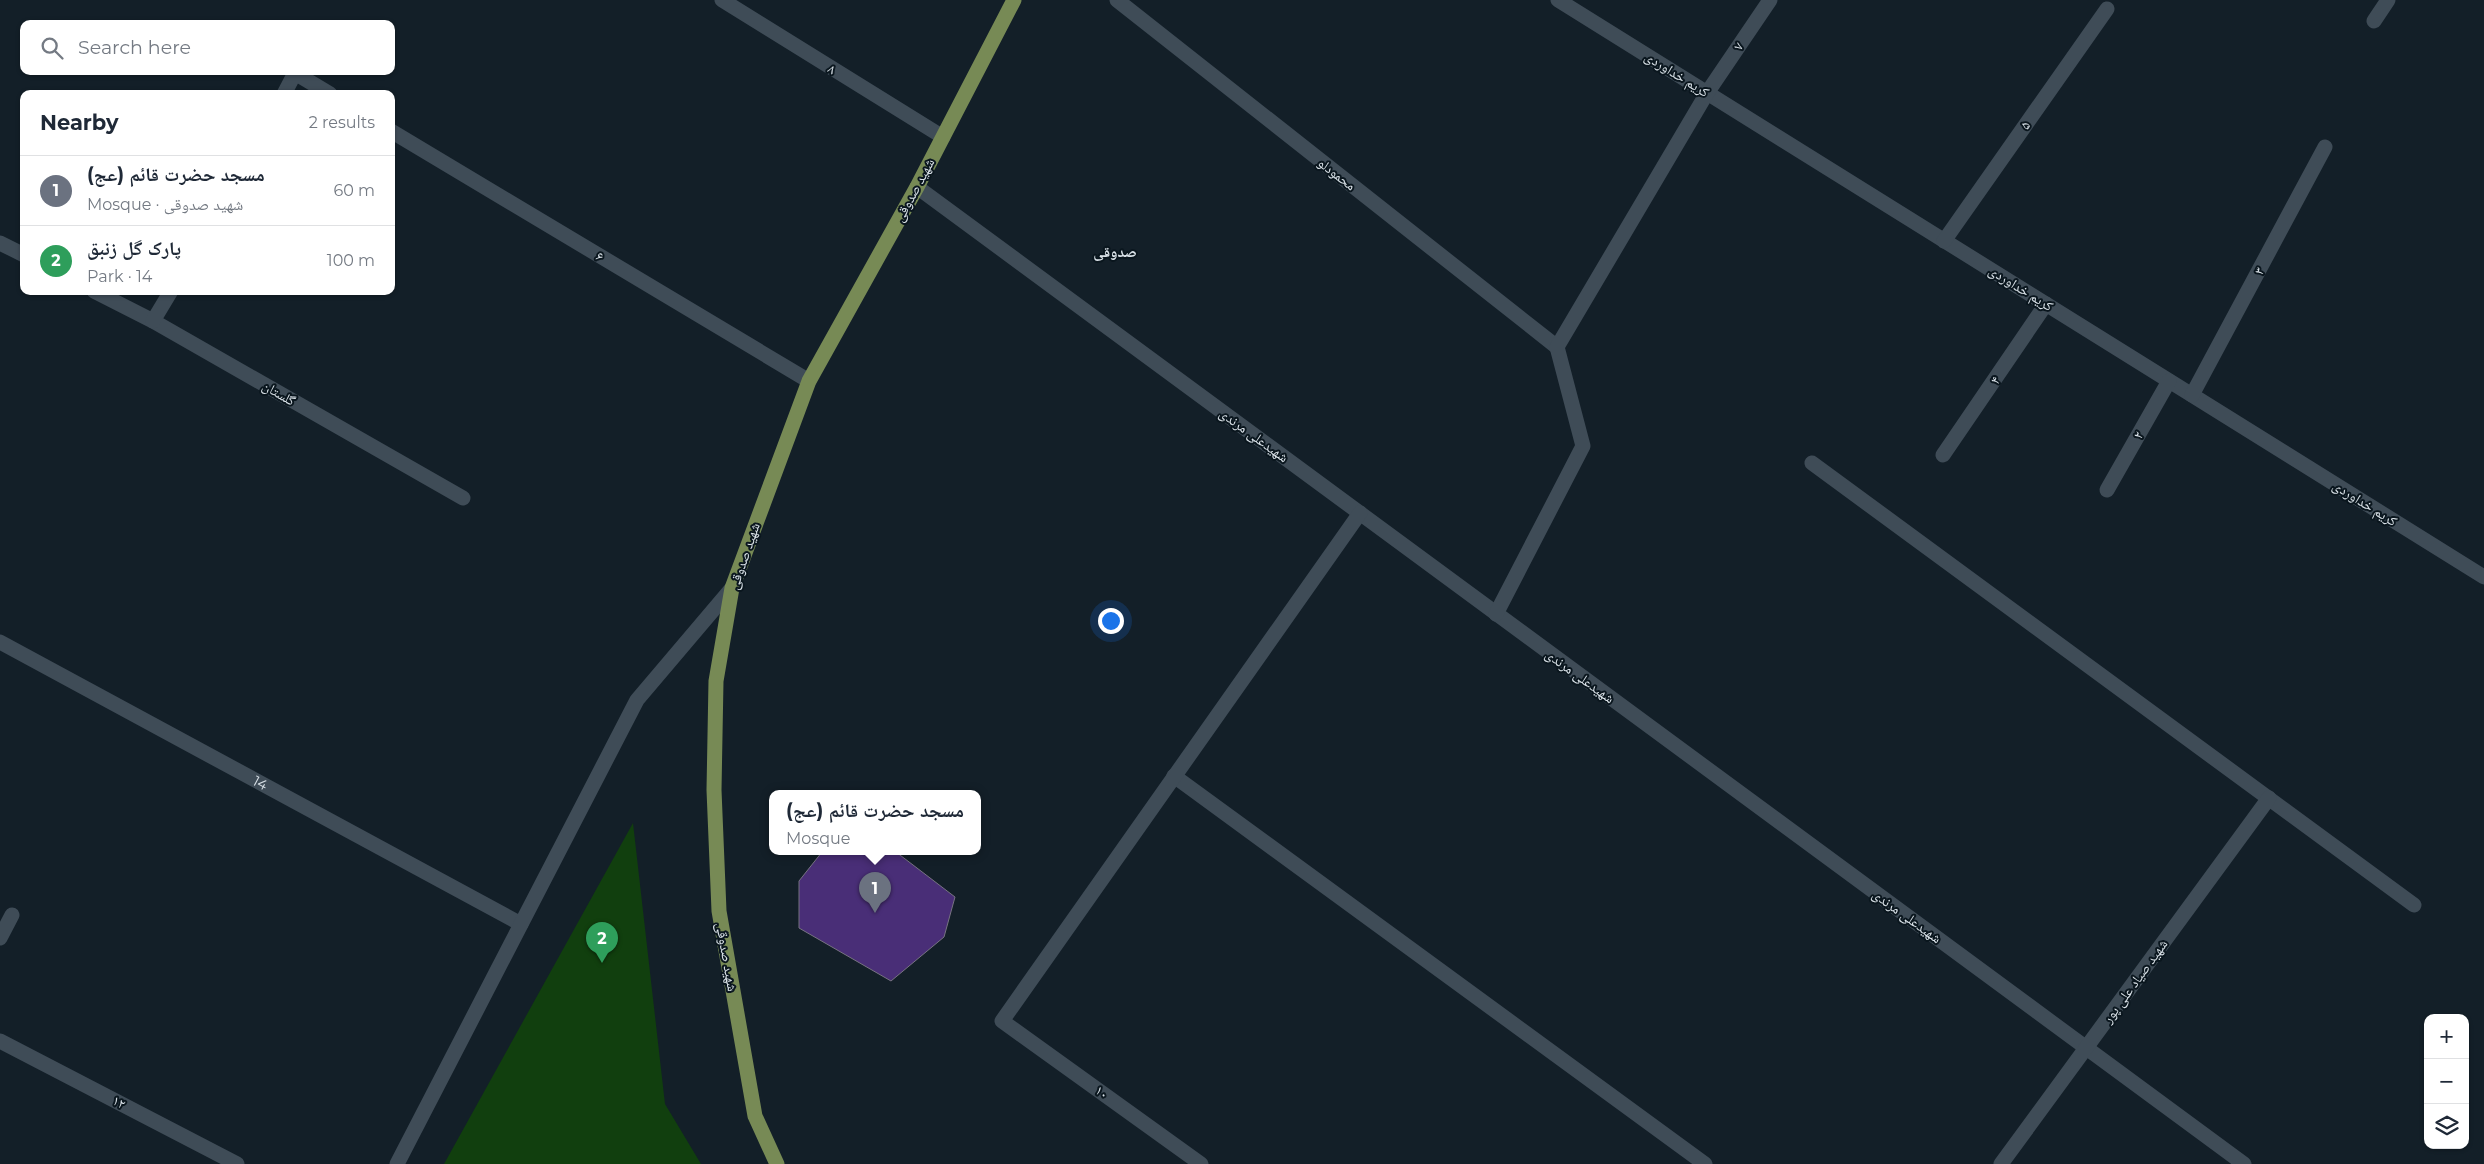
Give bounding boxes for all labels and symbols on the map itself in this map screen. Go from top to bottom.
street label: ۷ [1729,38,1747,54]
street label: کریم خداوردی [1641,47,1713,102]
street label: ۸ [825,60,839,78]
street label: ۵ [2016,117,2034,133]
street label: محمودلو [1314,154,1360,194]
street label: شهید صدوقی [890,155,938,225]
district label: صدوقی [1093,242,1137,261]
street label: ۶ [593,247,607,265]
street label: کریم خداوردی [1985,261,2057,316]
street label: ۳ [2250,264,2268,278]
street label: ۴ [1986,372,2004,388]
street label: گلستان [259,376,299,410]
street label: شهیدعلی مرندی [1216,404,1292,466]
street label: ۲ [2129,428,2147,442]
street label: کریم خداوردی [2329,476,2401,531]
street label: شهید صدوقی [724,520,764,592]
your location [1098,608,1124,634]
street label: شهیدعلی مرندی [1542,645,1618,707]
street label: 14 [250,772,272,795]
pin: 1 [859,872,891,913]
street label: شهیدعلی مرندی [1869,885,1945,947]
street label: شهید صدوقی [712,921,742,993]
pin: 2 [586,922,618,963]
street label: شهید صیاد علی پور [2098,935,2172,1027]
street label: ۱۰ [1092,1081,1112,1103]
street label: ۱۲ [109,1091,129,1113]

